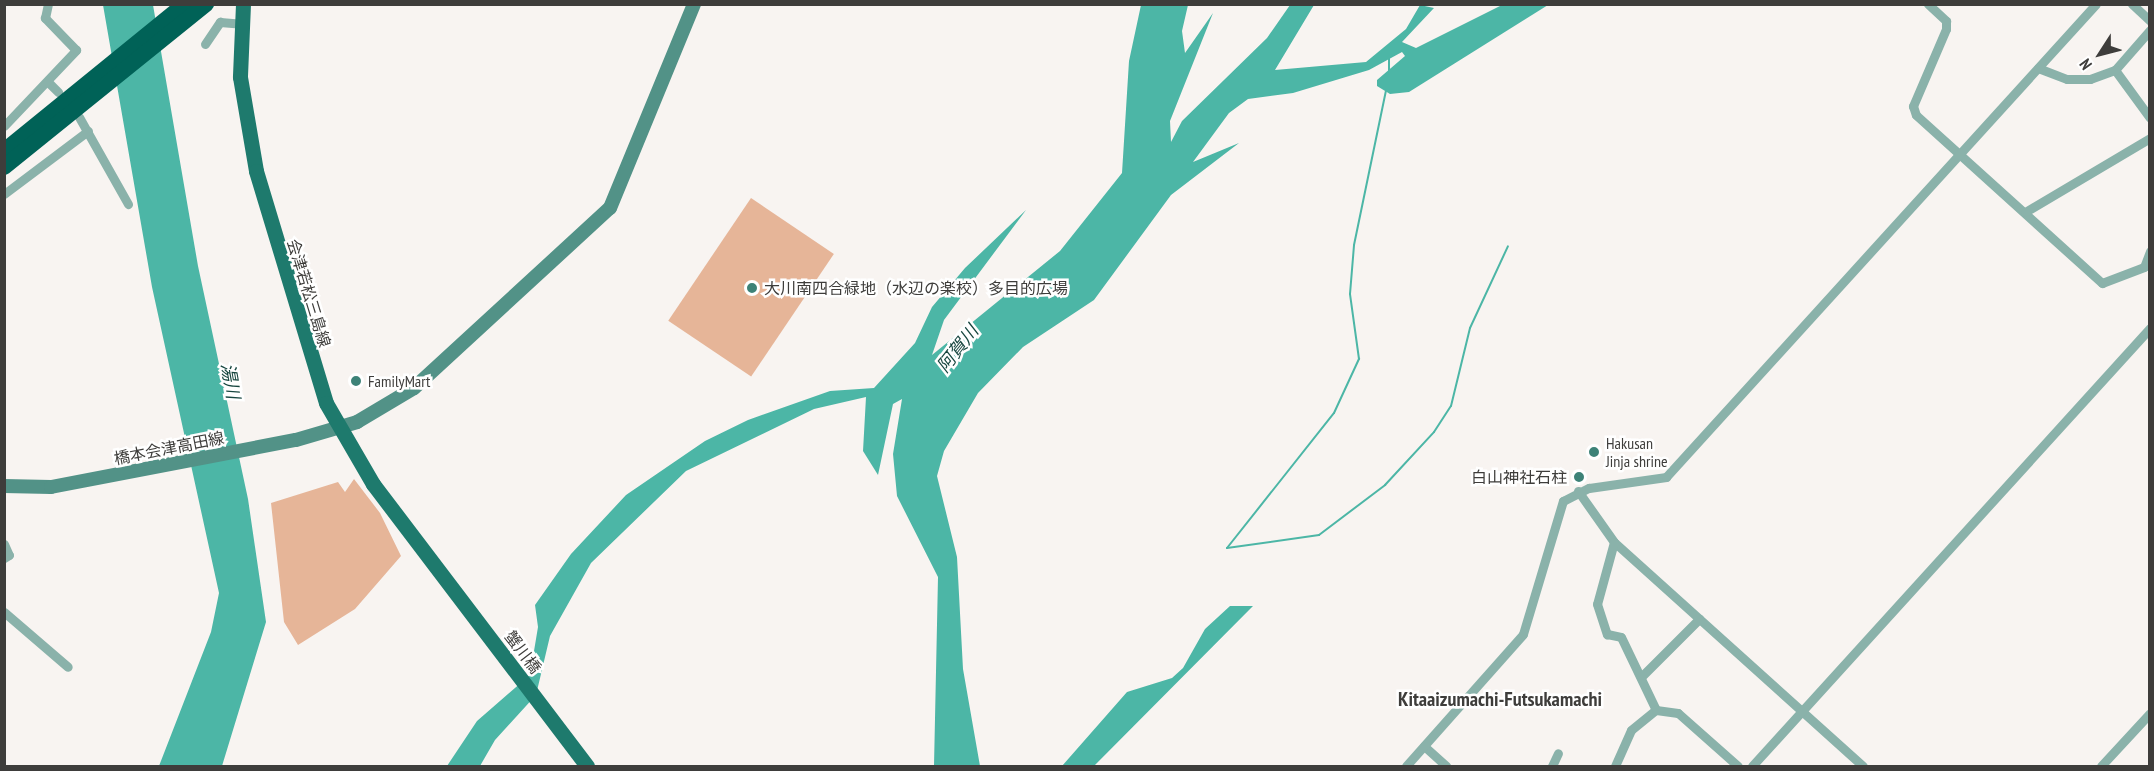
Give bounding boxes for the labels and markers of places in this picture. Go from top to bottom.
place label: 大川南四合緑地（水辺の楽校）多目的広場 [764,278,1068,298]
marker: 大川南四合緑地（水辺の楽校）多目的広場 [745,281,759,295]
place label: FamilyMart [368,371,430,391]
marker: FamilyMart [349,374,363,388]
place label: Hakusan Jinja shrine [1606,433,1668,471]
marker: Hakusan Jinja shrine [1587,445,1601,459]
place label: 白山神社石柱 [1471,467,1567,487]
marker: 白山神社石柱 [1572,470,1586,484]

